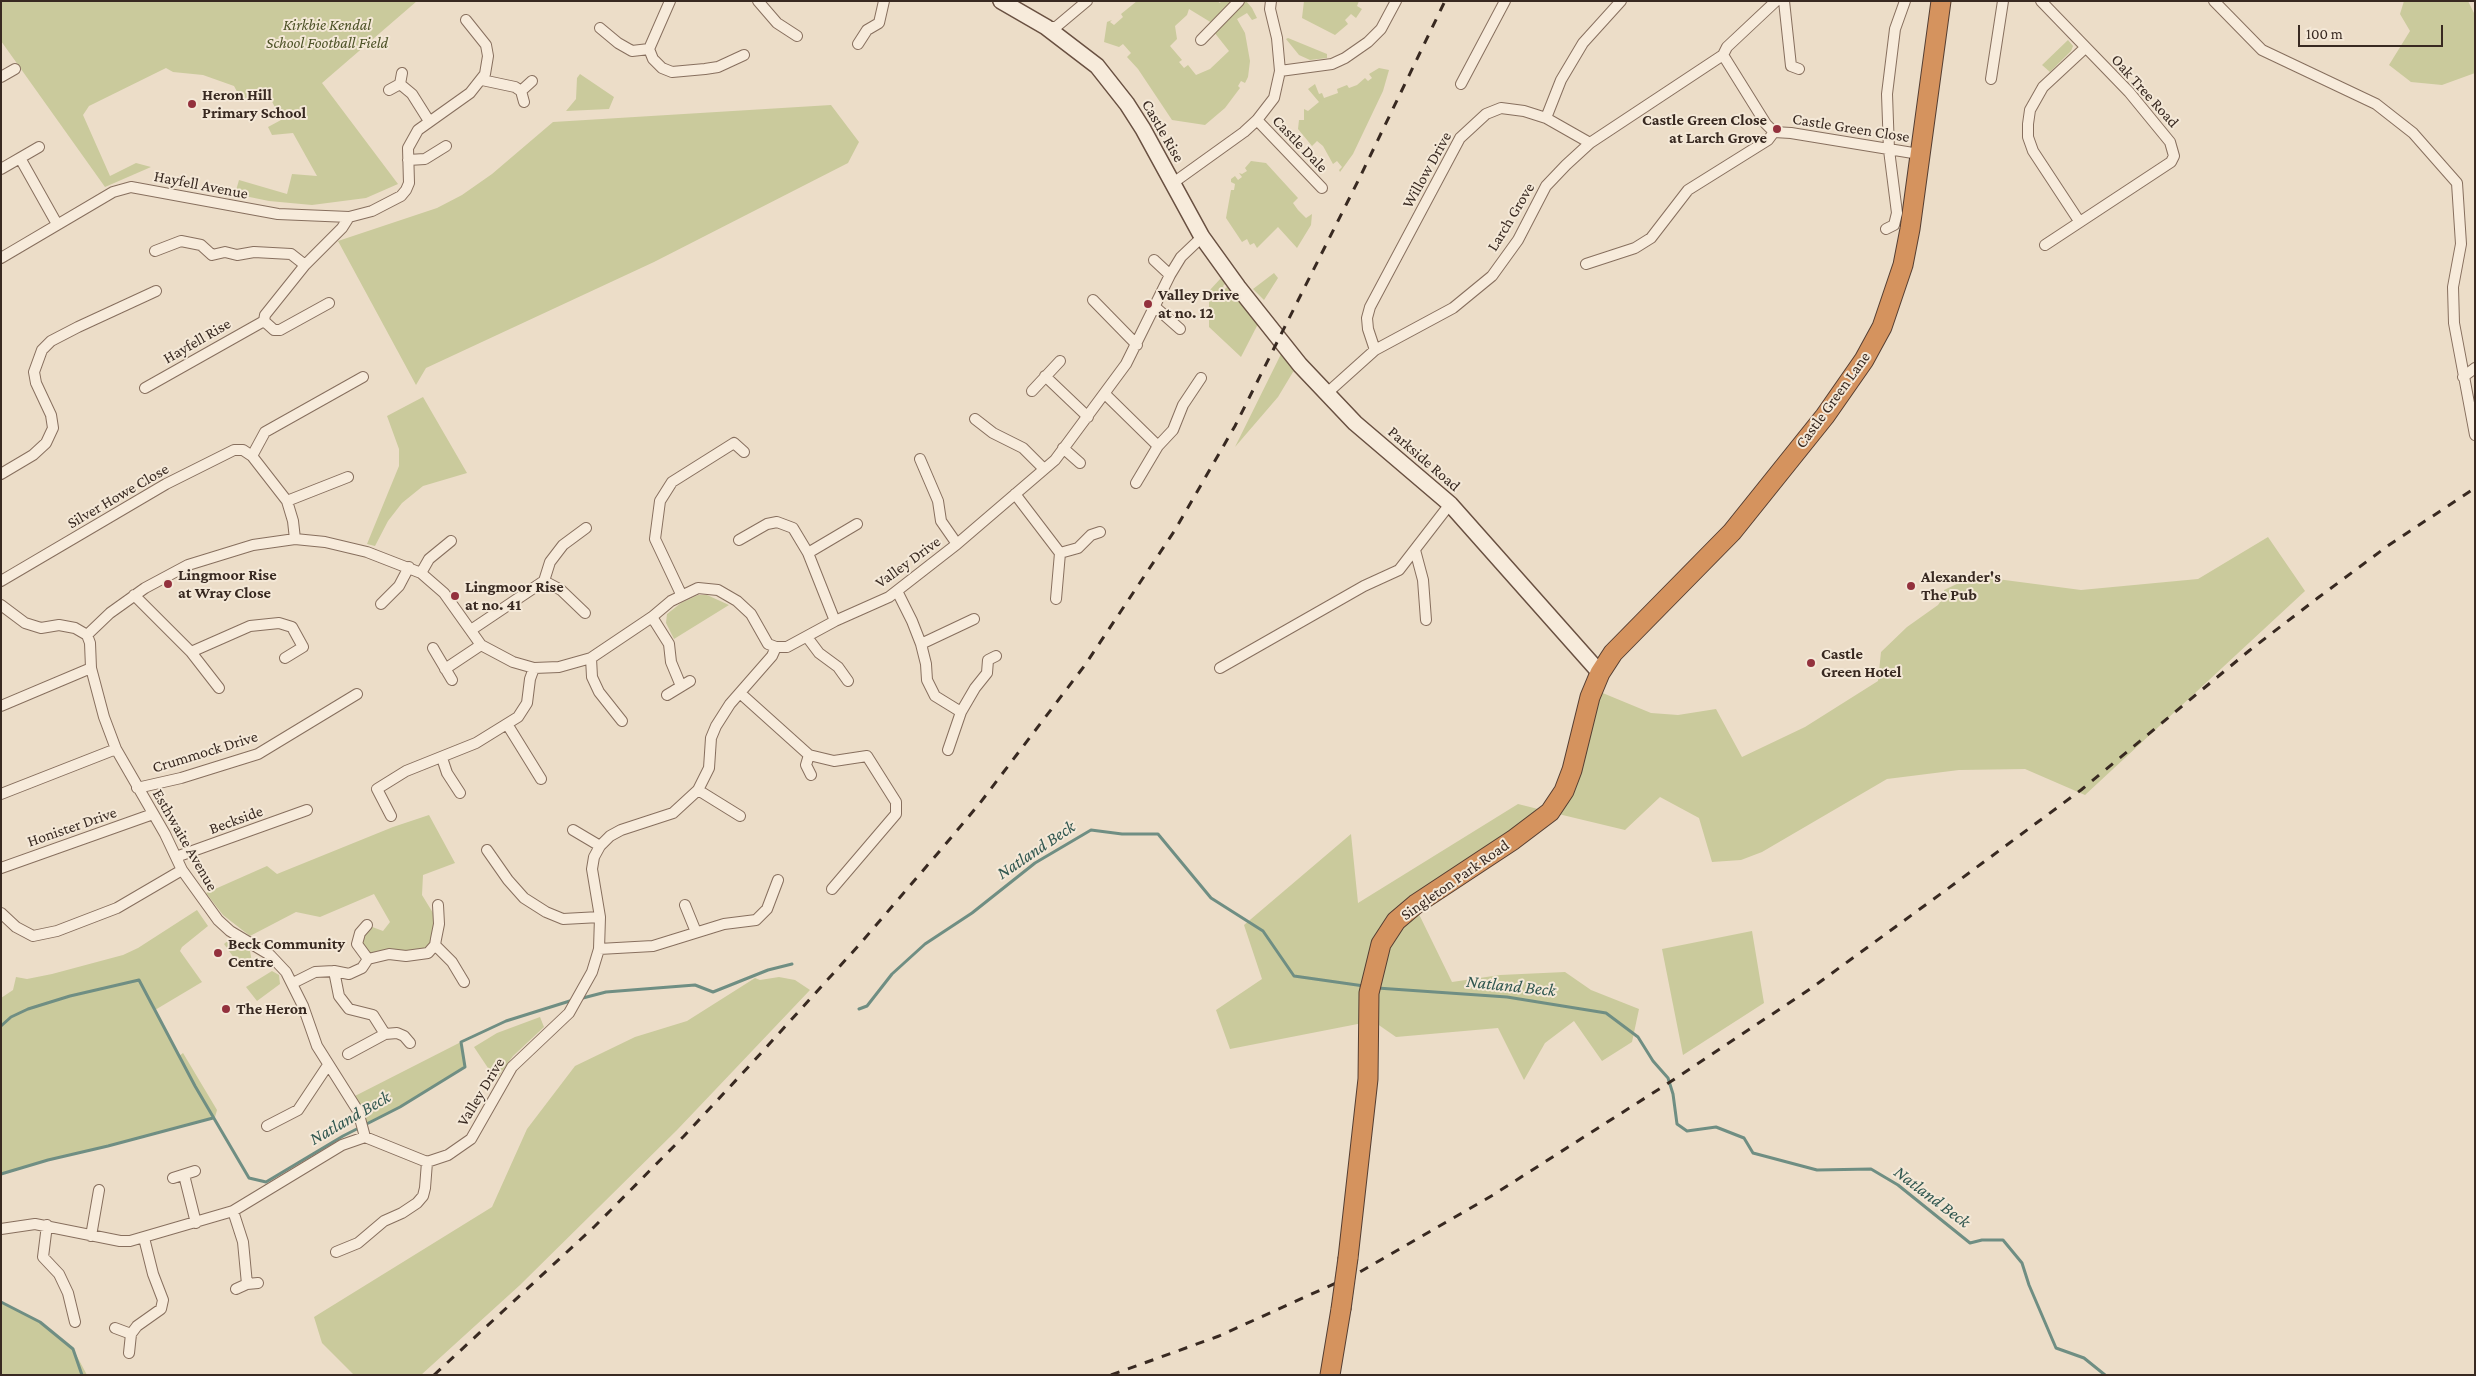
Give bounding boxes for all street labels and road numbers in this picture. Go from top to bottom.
street label: Oak Tree Road [2107,50,2183,132]
street label: Castle Rise [1137,96,1189,166]
street label: Castle Green Close [1791,109,1911,147]
street label: Castle Dale [1268,111,1332,177]
street label: Willow Drive [1398,128,1456,212]
street label: Hayfell Avenue [152,166,250,204]
street label: Larch Grove [1483,179,1539,255]
street label: Hayfell Rise [160,314,234,368]
street label: Castle Green Lane [1792,348,1874,452]
street label: Parkside Road [1384,422,1464,496]
street label: Silver Howe Close [64,459,172,533]
street label: Valley Drive [871,532,945,592]
street label: Crummock Drive [150,727,260,777]
street label: Esthwaite Avenue [148,786,222,894]
street label: Beckside [206,801,266,839]
street label: Honister Drive [25,803,119,851]
street label: Singleton Park Road [1397,835,1513,925]
street label: Valley Drive [453,1054,509,1130]

